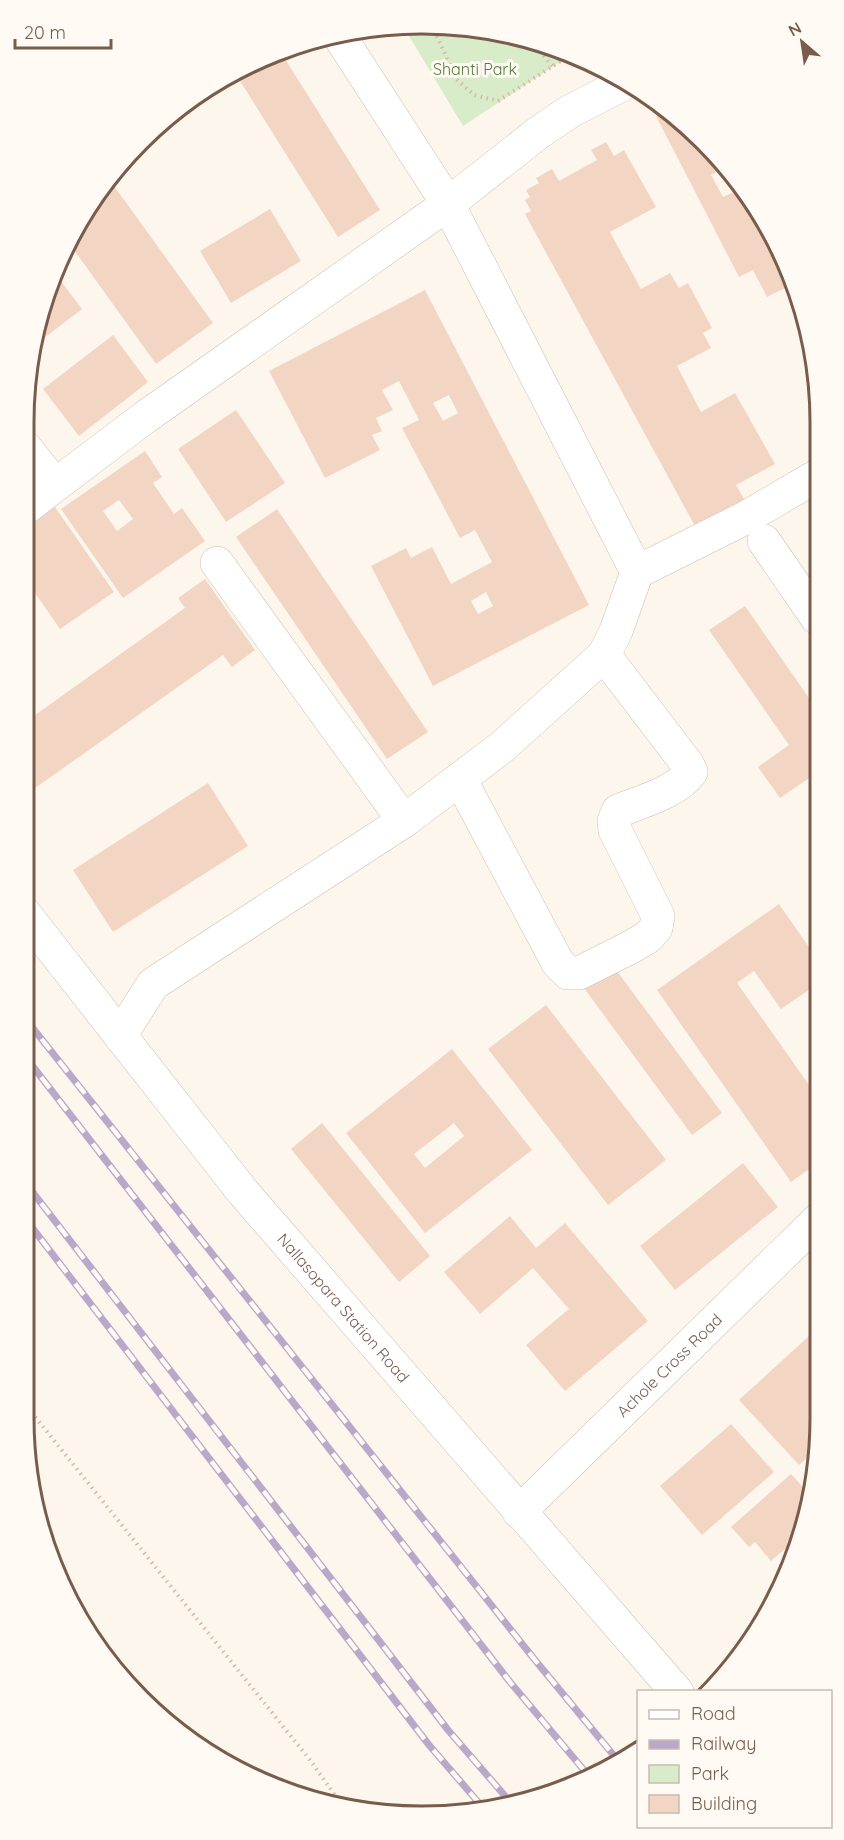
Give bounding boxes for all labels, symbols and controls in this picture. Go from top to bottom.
scale bar [15,12,111,50]
north arrow [772,12,832,72]
text: N [785,17,805,40]
text: 20 m [24,21,66,44]
park label: Shanti Park [433,59,517,79]
street label: Nallasopara Station Road [273,1229,414,1386]
street label: Achole Cross Road [612,1309,726,1421]
legend [637,1690,832,1828]
text: Road [691,1702,736,1725]
text: Railway [691,1732,757,1755]
text: Park [691,1762,729,1785]
text: Building [691,1792,757,1815]

